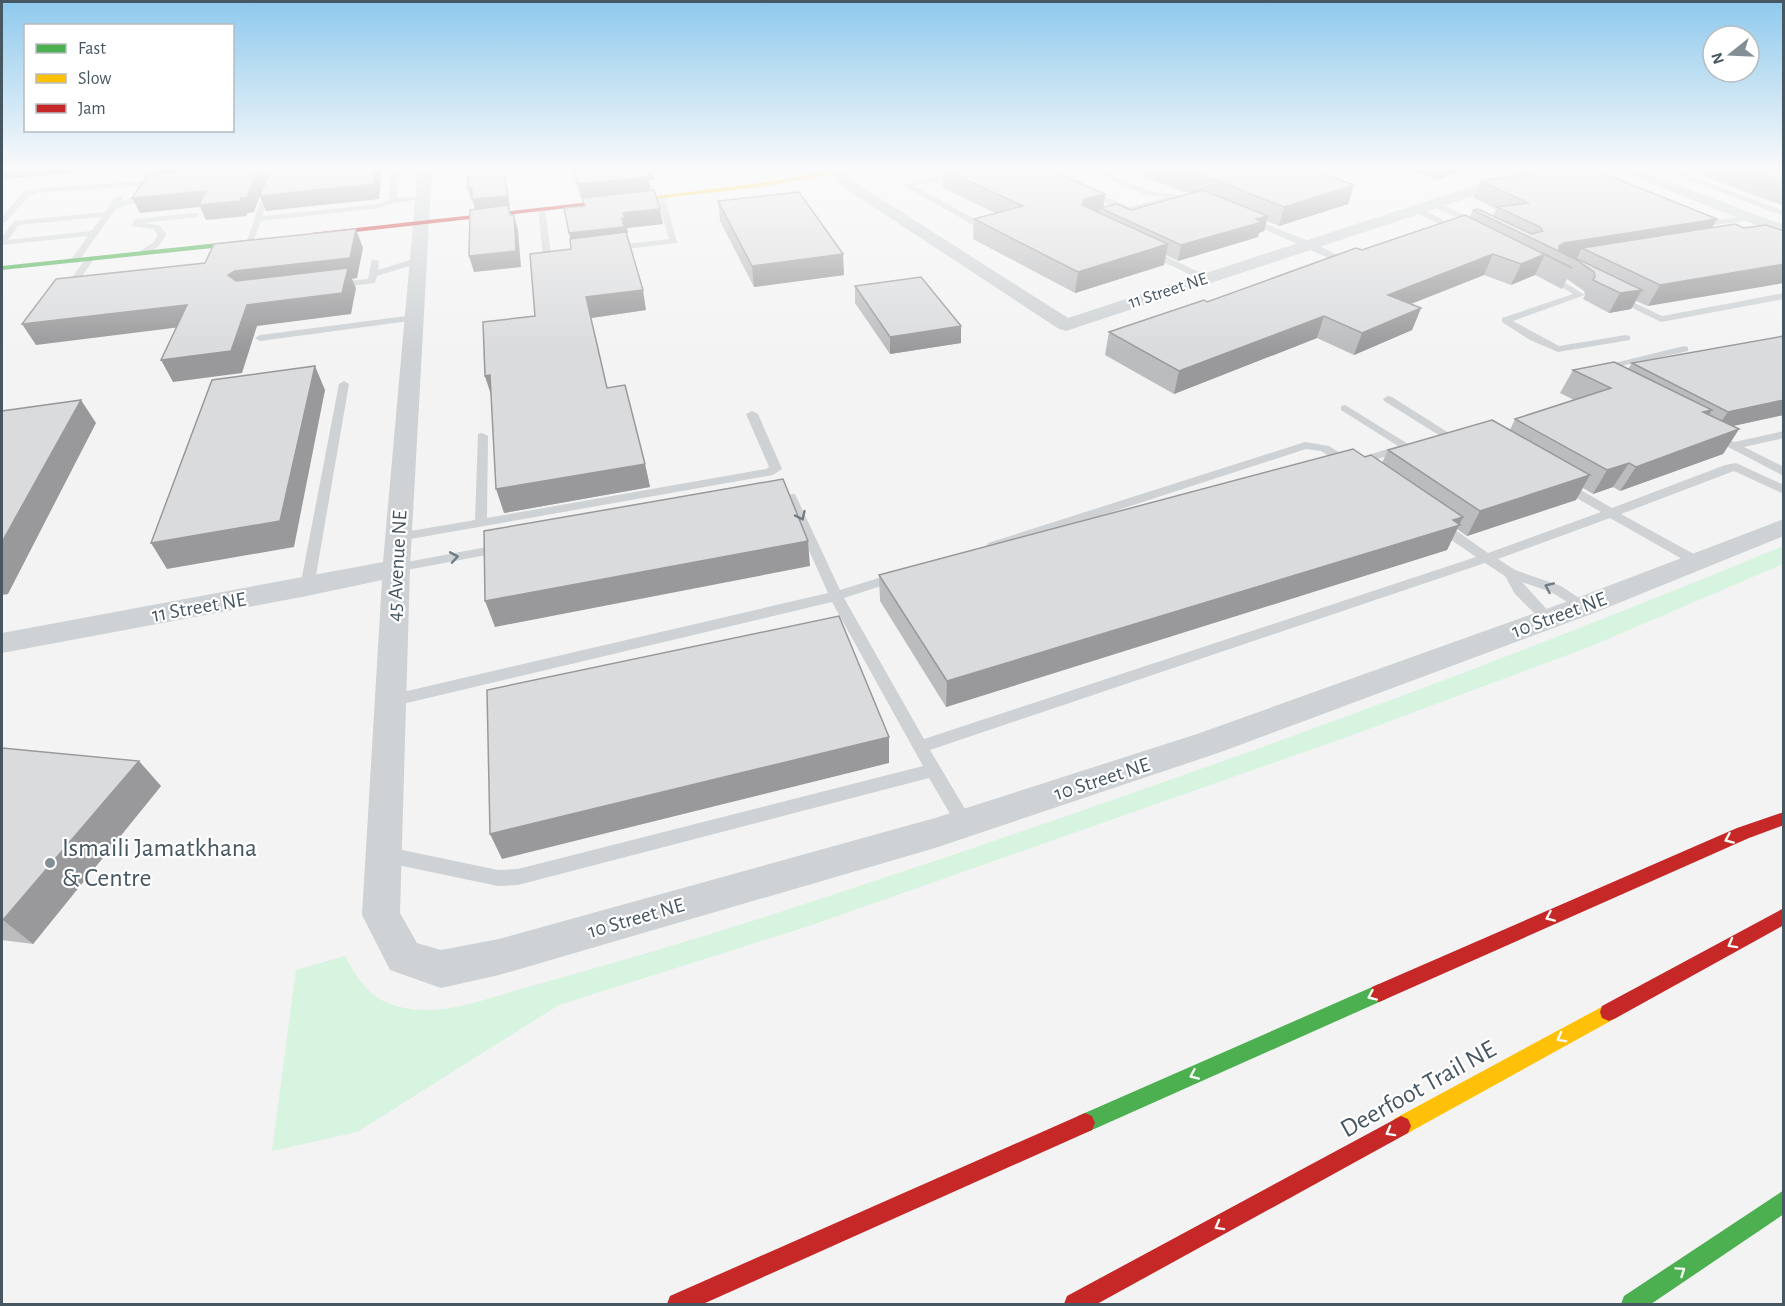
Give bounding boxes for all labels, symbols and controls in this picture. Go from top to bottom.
legend [24,24,234,132]
north arrow [1701,24,1761,84]
text: Fast [78,40,106,58]
text: N [1708,51,1727,66]
text: Slow [78,70,111,88]
text: Jam [78,100,106,118]
street label: 11 Street NE [1126,270,1210,312]
one-way arrow [793,509,805,520]
street label: 45 Avenue NE [384,510,410,622]
one-way arrow [449,552,459,564]
one-way arrow [1544,582,1555,594]
street label: 11 Street NE [150,588,248,626]
street label: 10 Street NE [1509,588,1609,642]
street label: 10 Street NE [1052,754,1152,804]
one-way arrow [1724,832,1735,844]
place label: Ismaili Jamatkhana & Centre [62,835,257,891]
marker: Ismaili Jamatkhana & Centre [43,856,57,870]
street label: 10 Street NE [585,894,687,942]
one-way arrow [1545,910,1556,922]
one-way arrow [1728,937,1738,949]
one-way arrow [1367,989,1378,1001]
one-way arrow [1557,1031,1567,1042]
street label: Deerfoot Trail NE [1336,1036,1500,1142]
one-way arrow [1189,1068,1200,1080]
one-way arrow [1386,1125,1396,1136]
one-way arrow [1215,1219,1225,1230]
one-way arrow [1674,1268,1685,1279]

